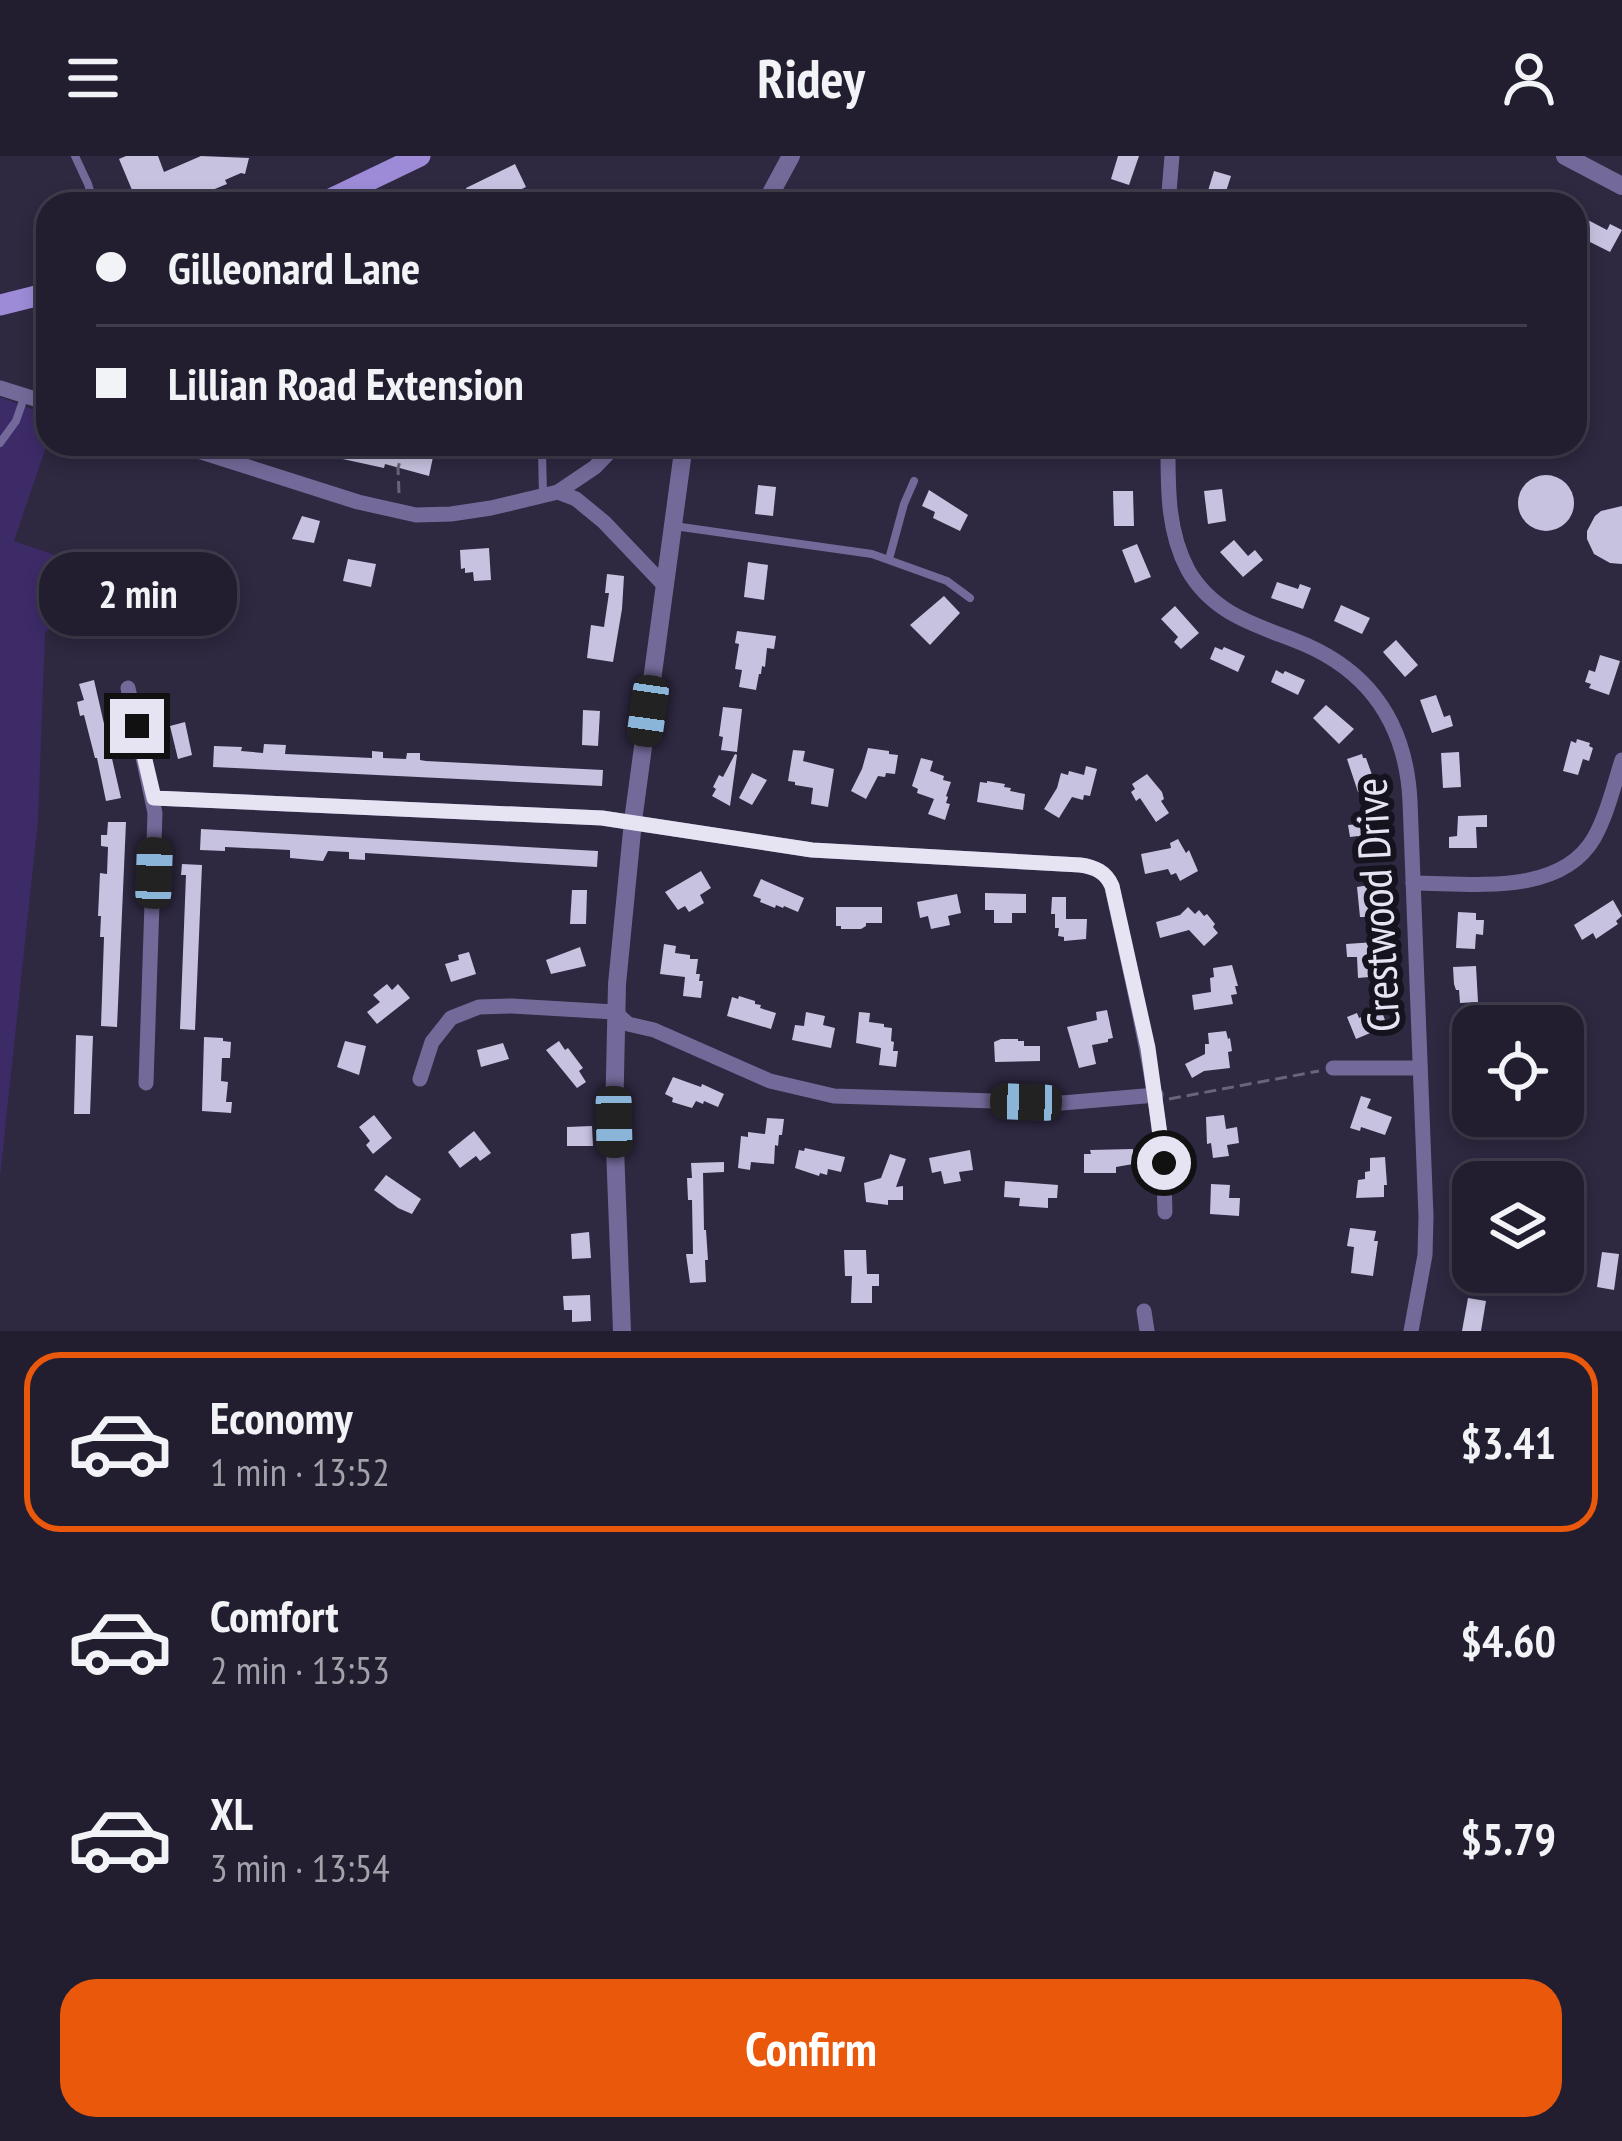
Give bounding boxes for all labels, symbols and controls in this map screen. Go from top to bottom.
text: Ridey [757,43,865,113]
icon: menu [60,45,126,111]
icon: person [1496,45,1562,111]
text: Gilleonard Lane [168,238,420,296]
text: Lillian Road Extension [168,354,524,412]
callout: 2 min [38,552,236,636]
text: 2 min [99,568,177,619]
car [625,673,671,749]
route end [110,699,164,753]
street label: Crestwood Drive [1340,776,1412,1034]
car [135,836,173,910]
map controls [1452,1005,1584,1293]
button: locate [1452,1005,1584,1137]
car [989,1083,1063,1121]
car [595,1086,633,1158]
route start [1137,1136,1191,1190]
button: layers [1452,1161,1584,1293]
icon: car [66,1388,174,1496]
text: Economy [210,1388,353,1446]
text: $3.41 [1460,1413,1556,1471]
text: 1 min · 13:52 [210,1446,390,1497]
icon: car [66,1586,174,1694]
text: Comfort [210,1586,339,1644]
text: $4.60 [1460,1611,1556,1669]
text: 2 min · 13:53 [210,1644,390,1695]
icon: car [66,1784,174,1892]
text: XL [210,1784,253,1842]
text: $5.79 [1460,1809,1556,1867]
text: 3 min · 13:54 [210,1842,390,1893]
button: Confirm [60,1979,1562,2117]

